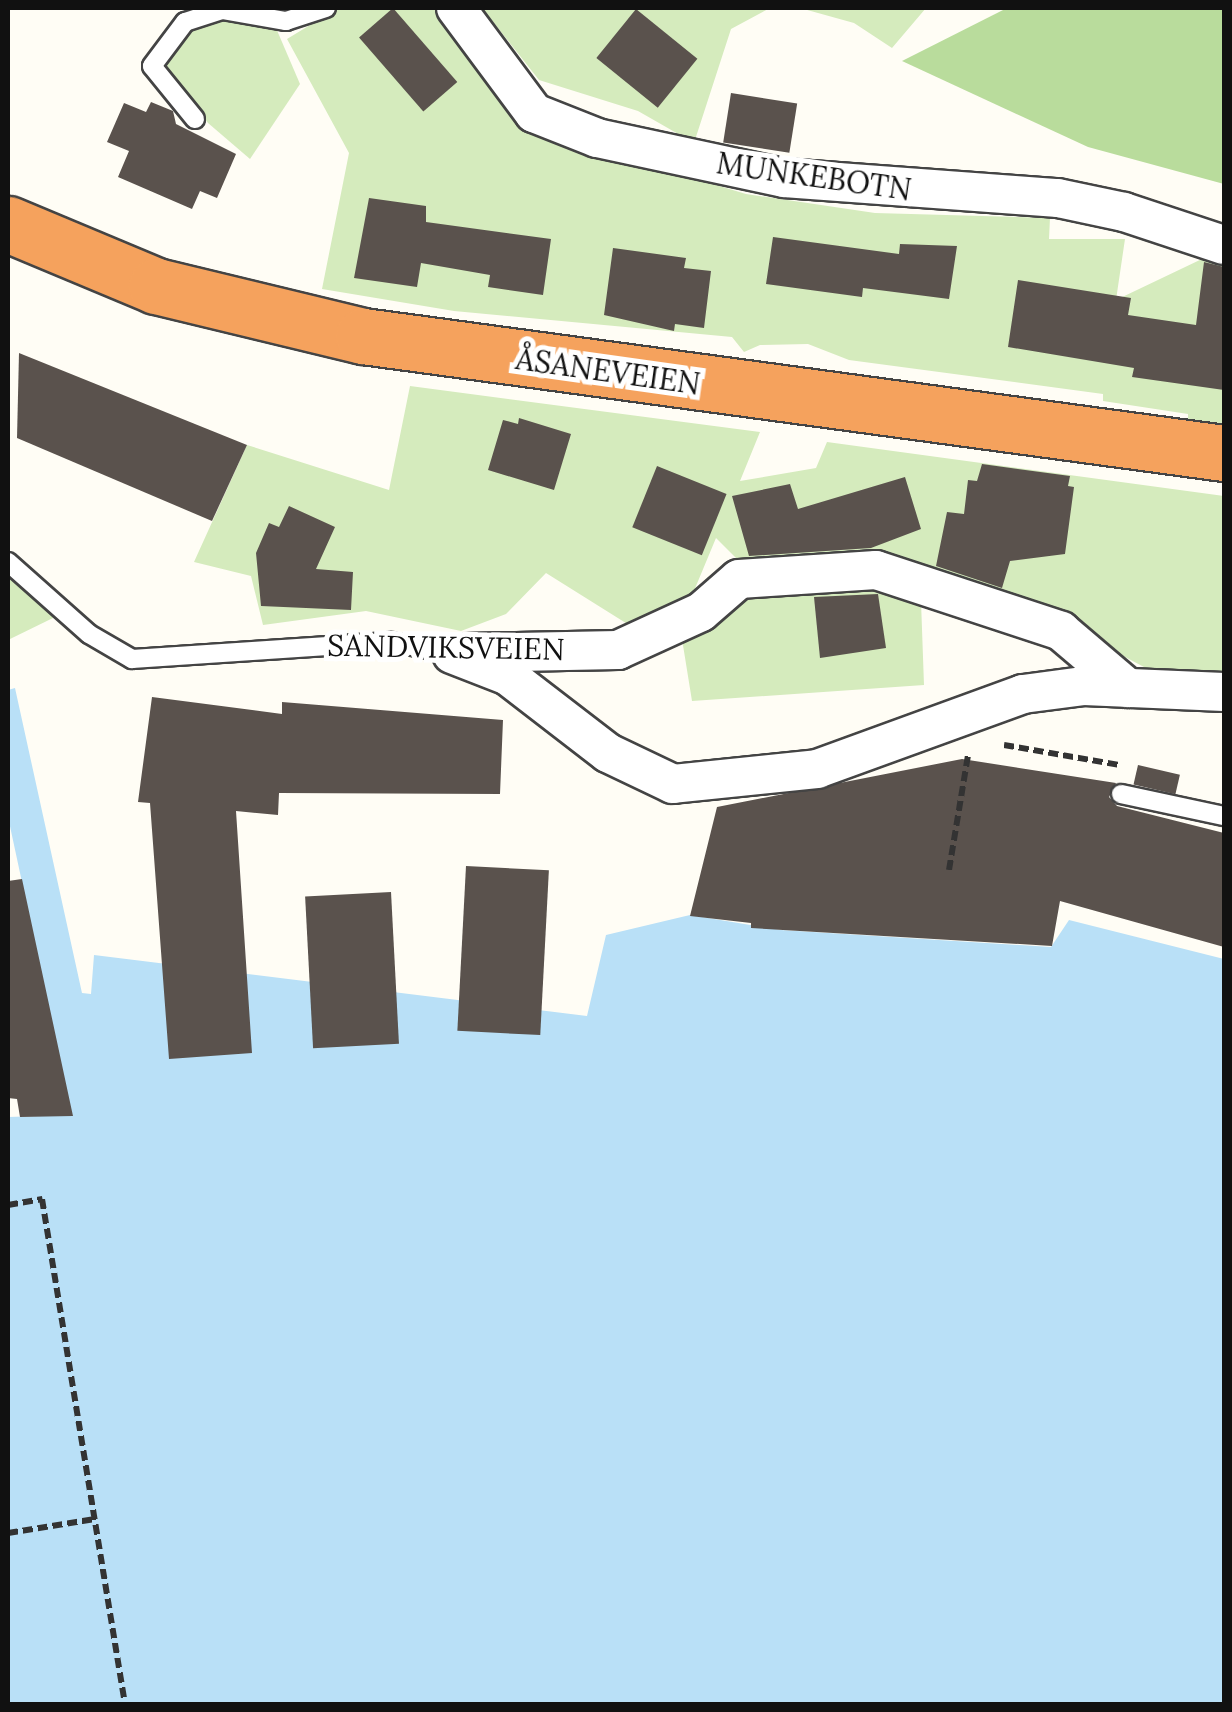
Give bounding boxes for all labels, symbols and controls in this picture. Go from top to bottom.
street label: MUNKEBOTN [714,145,914,207]
street label: ÅSANEVEIEN [513,340,703,402]
street label: SANDVIKSVEIEN [327,627,565,667]

